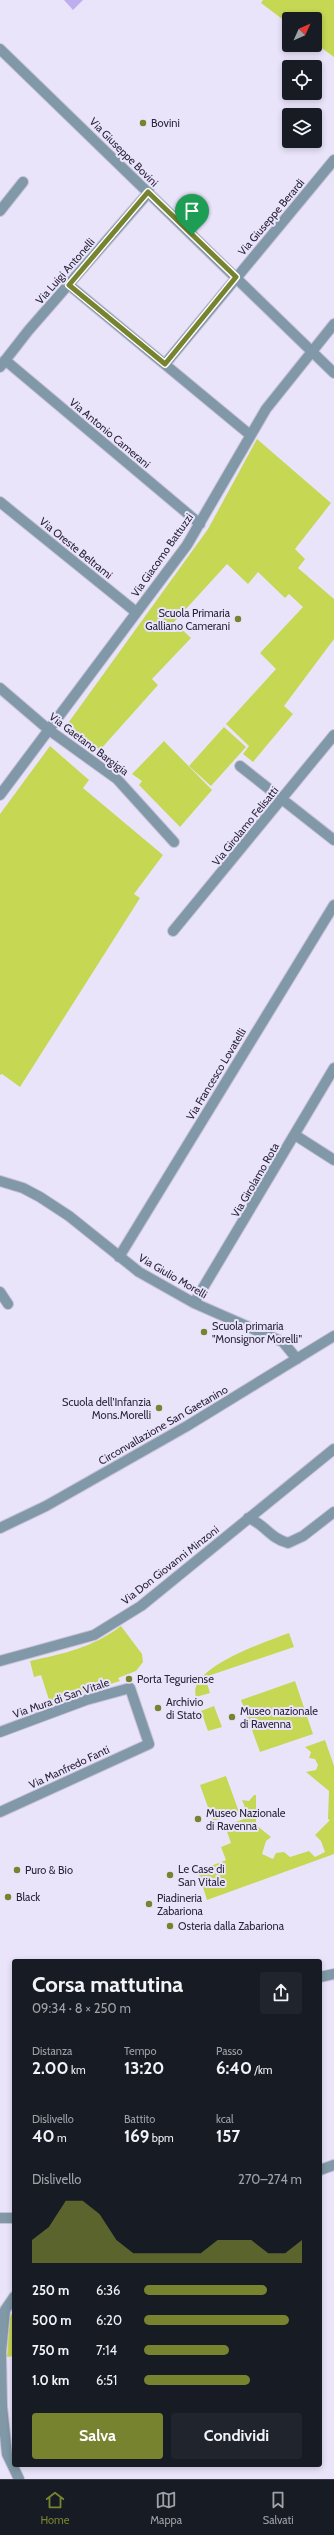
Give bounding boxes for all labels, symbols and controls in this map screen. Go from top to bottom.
north arrow [282,12,322,52]
map controls [282,12,322,148]
button: locate [282,60,322,100]
button: layers [282,108,322,148]
street label: Via Giuseppe Bovini [87,115,161,189]
place label: Bovini [151,116,180,130]
marker: Bovini [138,118,148,128]
street label: Via Giuseppe Berardi [235,176,307,258]
pin [175,194,209,235]
icon: arrive [181,200,203,222]
street label: Via Luigi Antonelli [32,235,98,307]
street label: Via Antonio Camerani [67,395,153,471]
street label: Via Giacomo Battuzzi [128,510,196,600]
street label: Via Oreste Beltrami [37,514,115,582]
place label: Scuola Primaria Galliano Camerani [145,606,231,633]
marker: Scuola Primaria Galliano Camerani [233,614,243,624]
street label: Via Gaetano Bargigia [47,710,132,779]
street label: Via Girolamo Felisatti [209,784,281,868]
street label: Via Francesco Lovatelli [183,1026,249,1122]
street label: Via Girolamo Rota [228,1140,282,1220]
street label: Via Giulio Morelli [136,1251,210,1301]
place label: Scuola primaria "Monsignor Morelli" [212,1319,303,1346]
marker: Scuola primaria "Monsignor Morelli" [199,1327,209,1337]
street label: Circonvallazione San Gaetanino [96,1382,230,1468]
place label: Scuola dell'Infanzia Mons.Morelli [62,1395,152,1422]
marker: Scuola dell'Infanzia Mons.Morelli [154,1403,164,1413]
street label: Via Don Giovanni Minzoni [118,1523,222,1607]
place label: Porta Teguriense [137,1672,214,1686]
marker: Porta Teguriense [124,1674,134,1684]
street label: Via Mura di San Vitale [11,1675,111,1721]
place label: Archivio di Stato [166,1695,203,1722]
marker: Archivio di Stato [153,1703,163,1713]
place label: Museo nazionale di Ravenna [240,1704,318,1731]
marker: Museo nazionale di Ravenna [227,1712,237,1722]
street label: Via Manfredo Fanti [26,1742,112,1792]
place label: Museo Nazionale di Ravenna [206,1806,286,1833]
marker: Museo Nazionale di Ravenna [193,1814,203,1824]
place label: Le Case di San Vitale [178,1862,225,1889]
place label: Puro & Bio [25,1863,73,1877]
marker: Puro & Bio [12,1865,22,1875]
marker: Le Case di San Vitale [165,1870,175,1880]
place label: Black [16,1890,40,1904]
place label: Piadineria Zabariona [157,1891,204,1918]
marker: Black [3,1892,13,1902]
marker: Piadineria Zabariona [144,1899,154,1909]
place label: Osteria dalla Zabariona [178,1919,285,1933]
marker: Osteria dalla Zabariona [165,1921,175,1931]
text: Corsa mattutina [32,1971,183,1998]
button: share [260,1972,302,2014]
text: 09:34 · 8 × 250 m [32,2000,131,2016]
text: Distanza [32,2044,72,2058]
text: Tempo [124,2044,156,2058]
text: Passo [216,2044,243,2058]
text: 2.00 [32,2058,69,2078]
text: 13:20 [124,2058,164,2078]
text: 6:40 [216,2058,252,2078]
text: km [69,2063,86,2077]
text: /km [252,2063,273,2077]
text: Dislivello [32,2112,74,2126]
text: Battito [124,2112,155,2126]
text: kcal [216,2112,234,2126]
text: 40 [32,2126,55,2146]
text: 169 [124,2126,149,2146]
text: 157 [216,2126,240,2146]
text: m [55,2131,67,2145]
text: bpm [149,2131,174,2145]
text: Dislivello [32,2171,81,2187]
text: 270–274 m [238,2171,302,2187]
text: 250 m [32,2282,69,2298]
text: 6:36 [96,2282,121,2298]
text: 500 m [32,2312,72,2328]
text: 6:20 [96,2312,122,2328]
text: 750 m [32,2342,69,2358]
text: 7:14 [96,2342,117,2358]
text: 1.0 km [32,2372,69,2388]
text: 6:51 [96,2372,117,2388]
button: Salva [32,2413,163,2459]
button: Condividi [171,2413,302,2459]
tab: Home [40,2489,69,2527]
tab: Mappa [150,2489,182,2527]
tab: Salvati [263,2489,294,2527]

